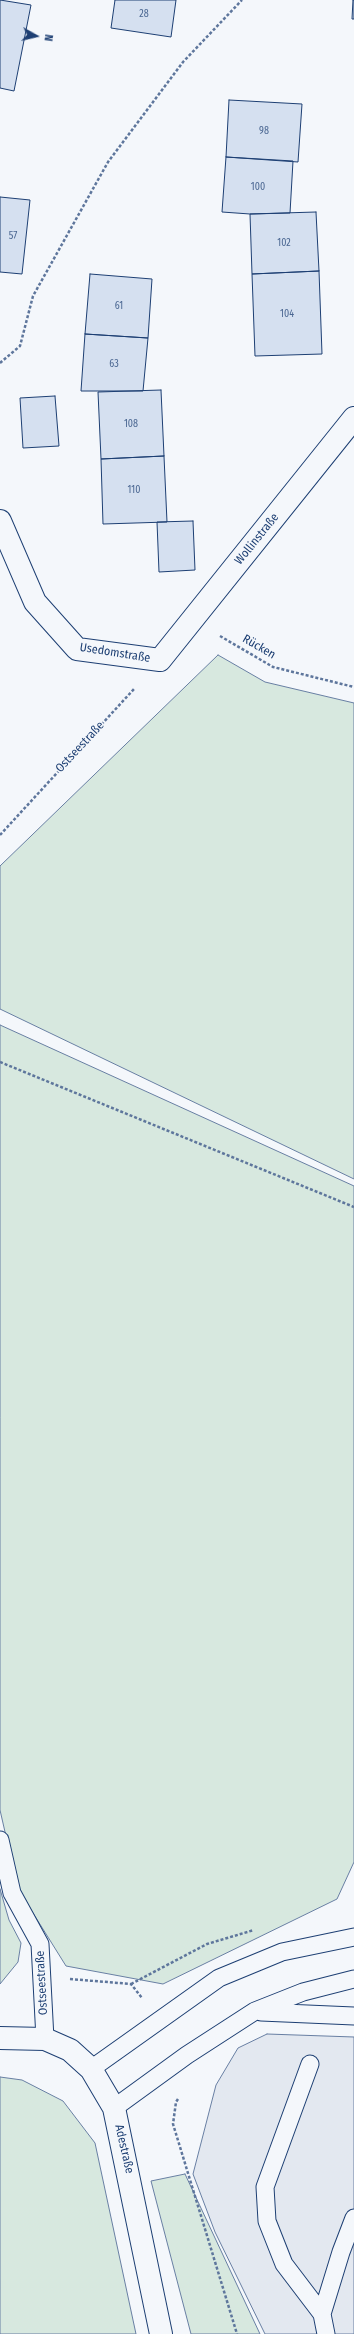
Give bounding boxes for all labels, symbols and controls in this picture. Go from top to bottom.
house number: 28 [139,8,149,20]
north arrow [16,16,56,56]
text: N [41,34,55,42]
house number: 98 [259,125,269,137]
house number: 100 [251,181,265,193]
house number: 57 [9,230,17,242]
house number: 102 [277,237,291,249]
house number: 61 [115,300,123,312]
house number: 104 [280,308,294,320]
house number: 63 [109,358,119,370]
house number: 108 [124,418,138,430]
house number: 110 [128,484,140,496]
street label: Wollinstraße [232,510,282,568]
street label: Rücken [240,632,278,662]
street label: Usedomstraße [79,640,151,666]
street label: Ostseestraße [53,718,107,776]
street label: Ostseestraße [33,1950,51,2016]
street label: Adestraße [111,2123,137,2175]

